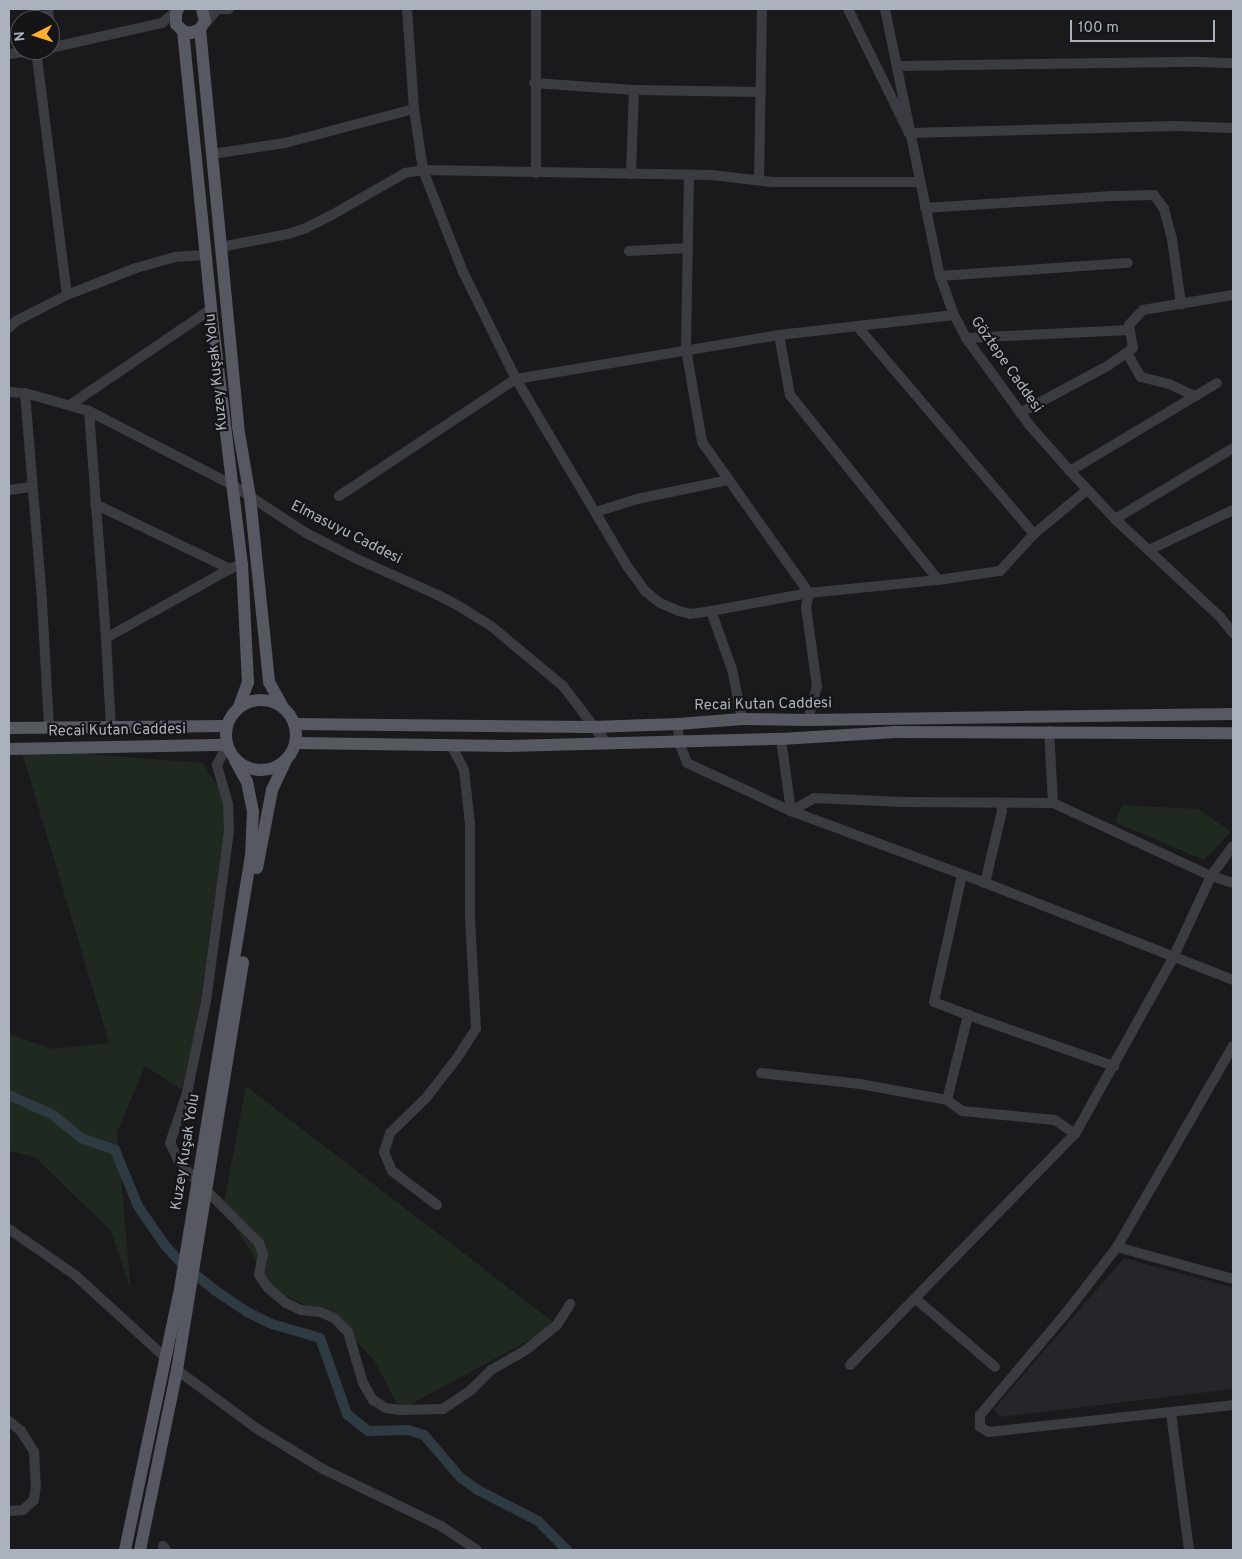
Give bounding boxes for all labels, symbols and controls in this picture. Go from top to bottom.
north arrow [10,10,60,60]
scale bar [1072,10,1217,42]
text: 100 m [1078,19,1119,38]
text: N [12,31,29,42]
street label: Kuzey Kuşak Yolu [202,312,232,432]
street label: Göztepe Caddesi [966,313,1046,417]
street label: Elmasuyu Caddesi [287,497,405,569]
street label: Recai Kutan Caddesi [694,695,832,715]
street label: Recai Kutan Caddesi [48,721,186,741]
street label: Kuzey Kuşak Yolu [168,1092,204,1212]

